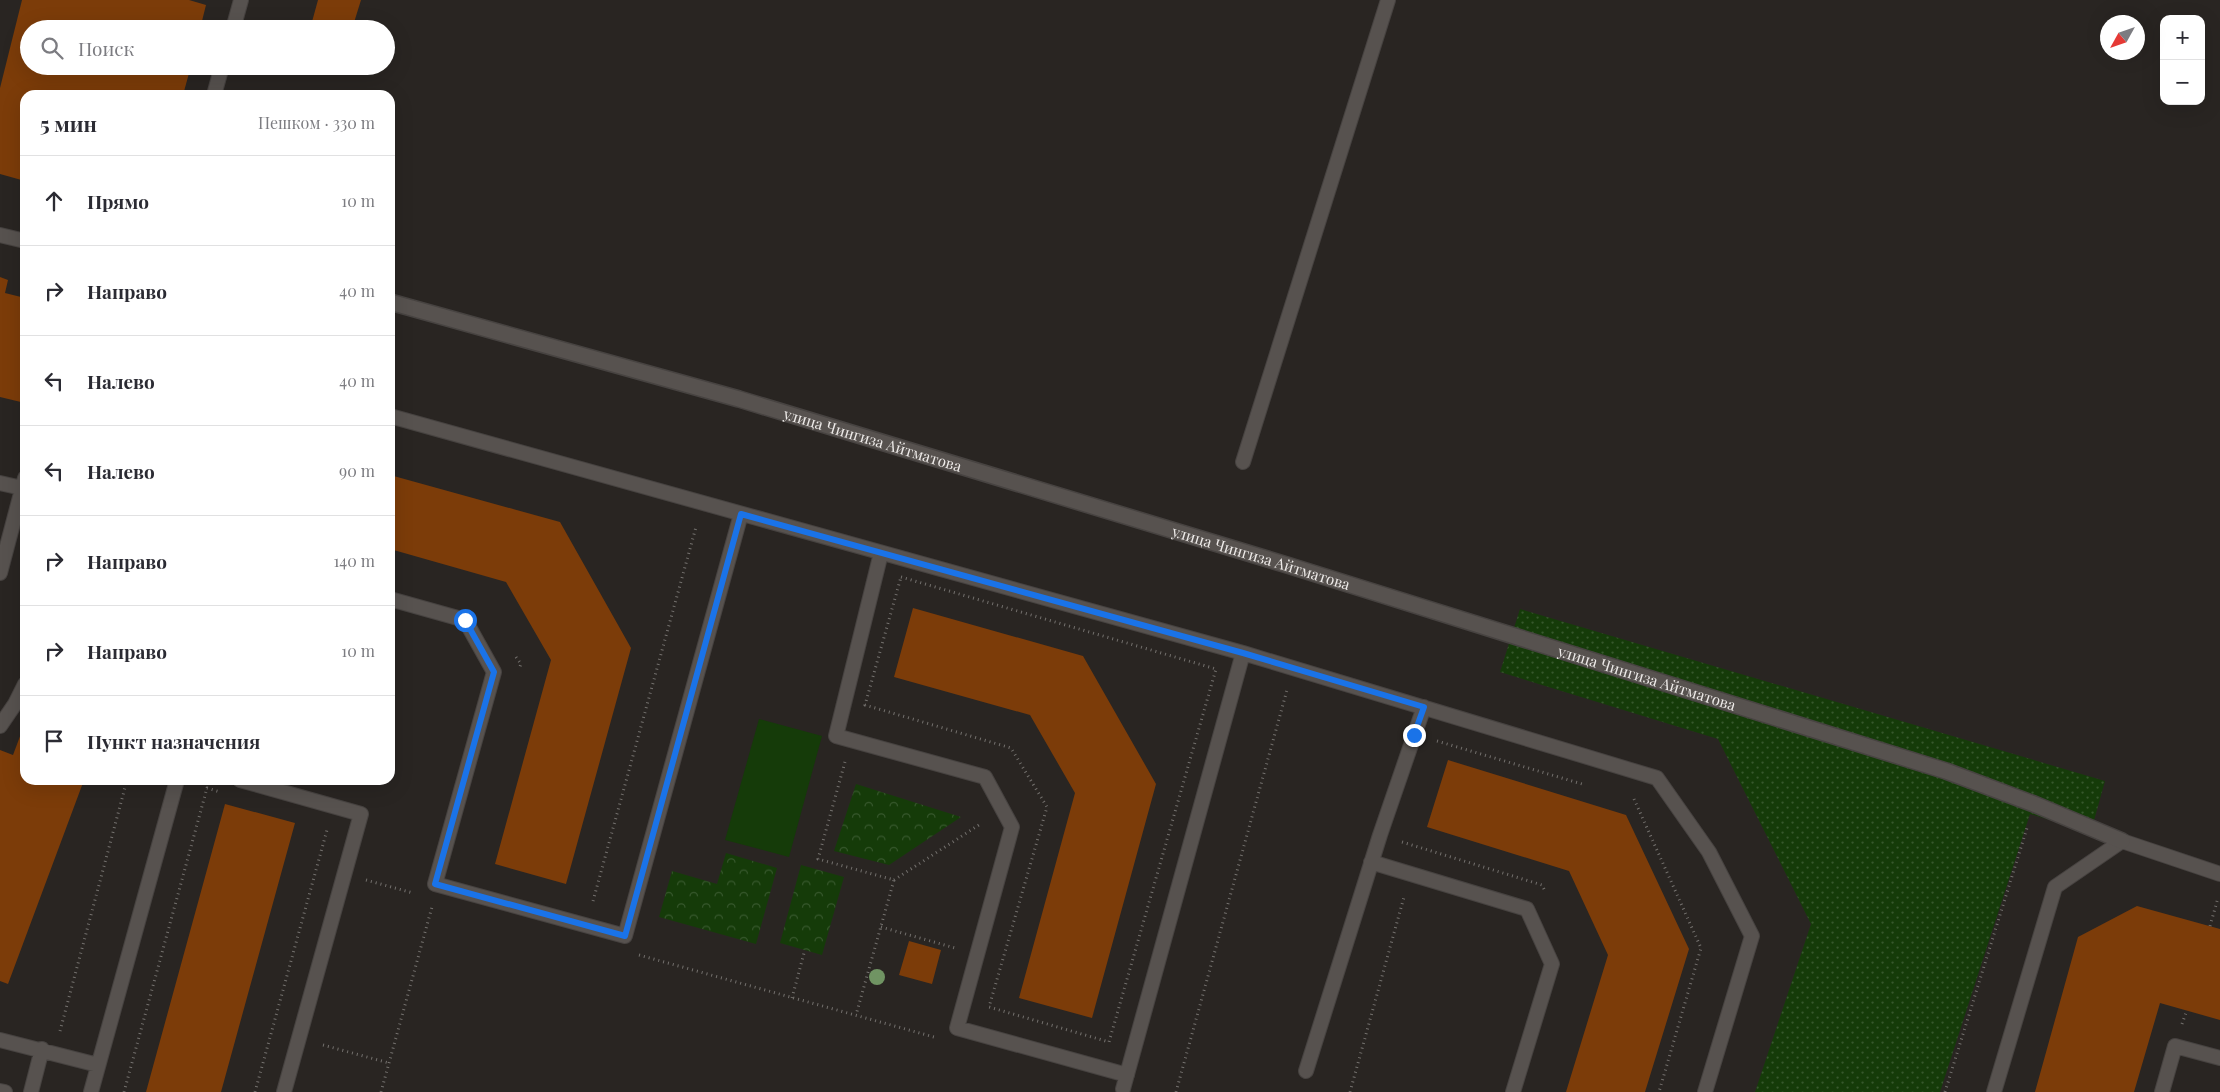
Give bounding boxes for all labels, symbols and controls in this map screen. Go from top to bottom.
north arrow [2100,15,2145,60]
map controls [2160,15,2205,105]
button: + [2160,15,2205,60]
search box [20,20,395,75]
icon: search [38,34,66,62]
text: Поиск [78,35,134,61]
button: − [2160,60,2205,105]
text: 5 мин [40,109,97,137]
text: Пешком · 330 m [258,112,375,133]
icon: ahead [40,187,68,215]
text: Прямо [87,188,149,214]
text: 10 m [341,190,375,211]
icon: right [40,277,68,305]
text: Направо [87,278,167,304]
text: 40 m [339,280,375,301]
icon: left [40,367,68,395]
text: Налево [87,368,155,394]
text: 40 m [339,370,375,391]
street label: улица Чингиза Айтматова [780,403,965,476]
icon: left [40,457,68,485]
text: Налево [87,458,155,484]
text: 90 m [339,460,375,481]
street label: улица Чингиза Айтматова [1169,521,1353,594]
icon: right [40,547,68,575]
text: Направо [87,548,167,574]
text: 140 m [333,550,375,571]
route start [454,609,477,632]
icon: right [40,637,68,665]
text: Направо [87,638,167,664]
text: 10 m [341,640,375,661]
street label: улица Чингиза Айтматова [1555,640,1739,715]
route end [1403,724,1426,747]
icon: arrive [40,727,68,755]
text: Пункт назначения [87,728,260,754]

